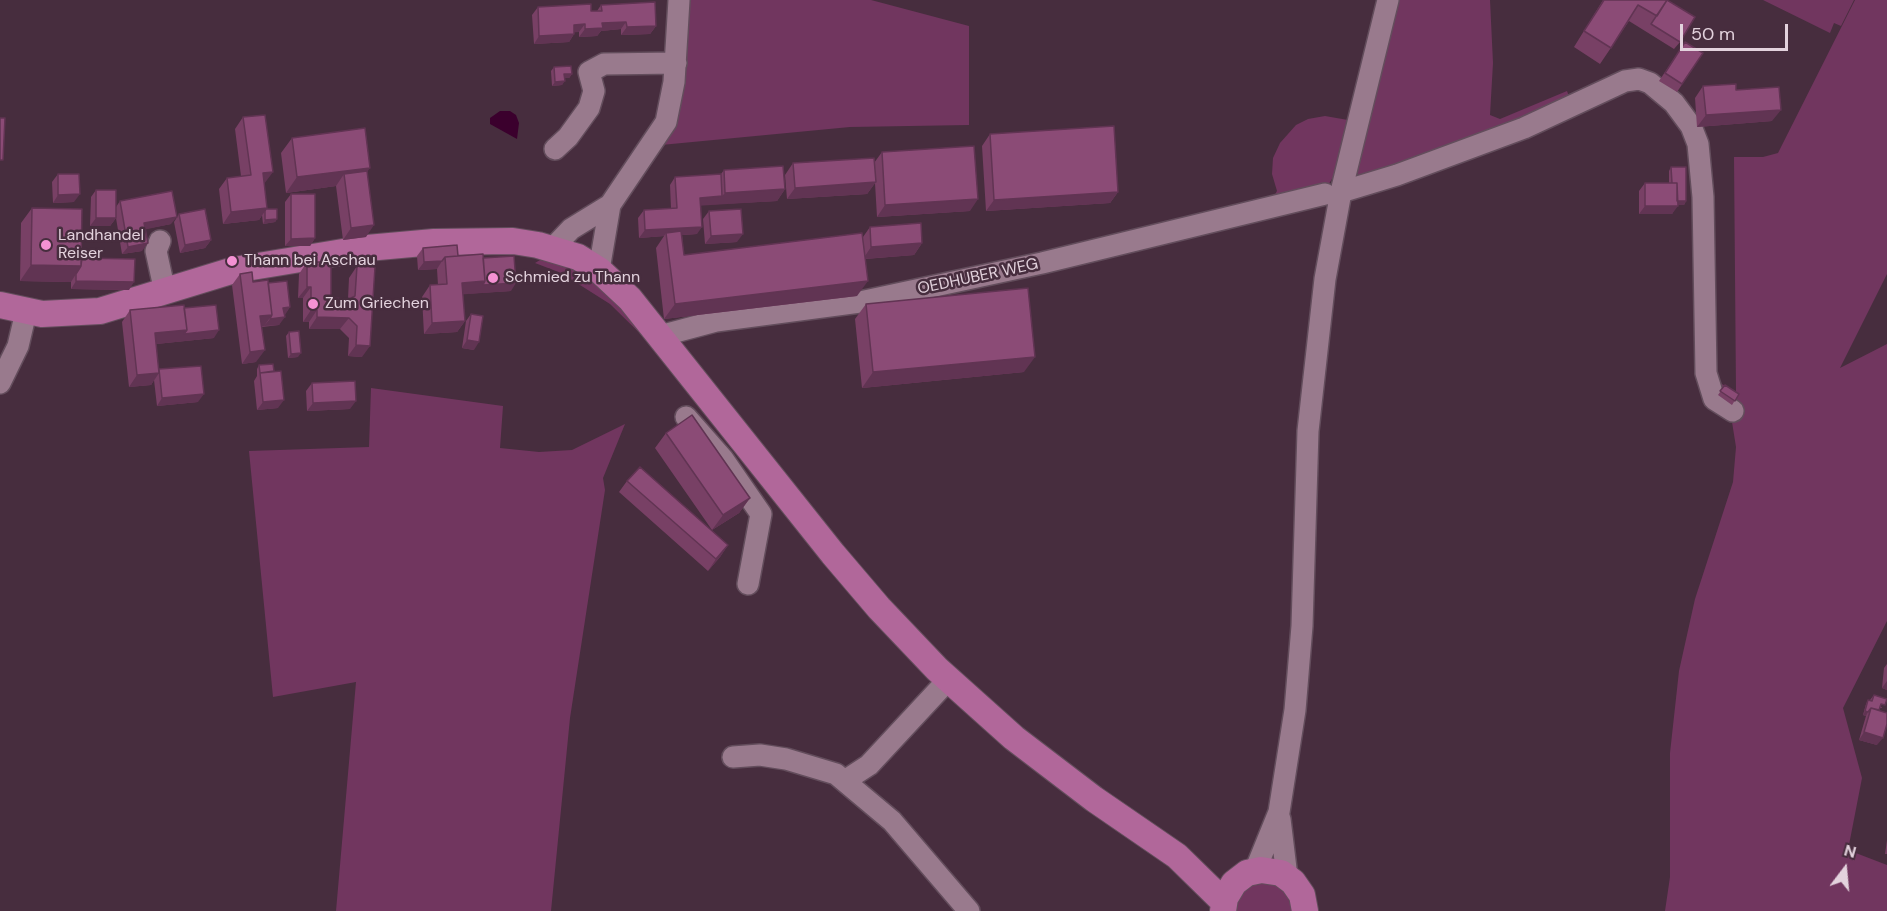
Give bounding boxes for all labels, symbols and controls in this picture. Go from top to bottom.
scale bar [1683,12,1791,50]
text: 50 m [1691,22,1735,46]
place label: Landhandel Reiser [58,226,144,264]
marker: Landhandel Reiser [39,238,53,252]
place label: Thann bei Aschau [244,251,376,271]
marker: Thann bei Aschau [225,254,239,268]
street label: OEDHUBER WEG [916,255,1040,299]
place label: Schmied zu Thann [505,268,640,288]
marker: Schmied zu Thann [486,271,500,285]
place label: Zum Griechen [325,294,429,314]
marker: Zum Griechen [306,297,320,311]
north arrow [1815,839,1875,899]
text: N [1842,840,1859,863]

